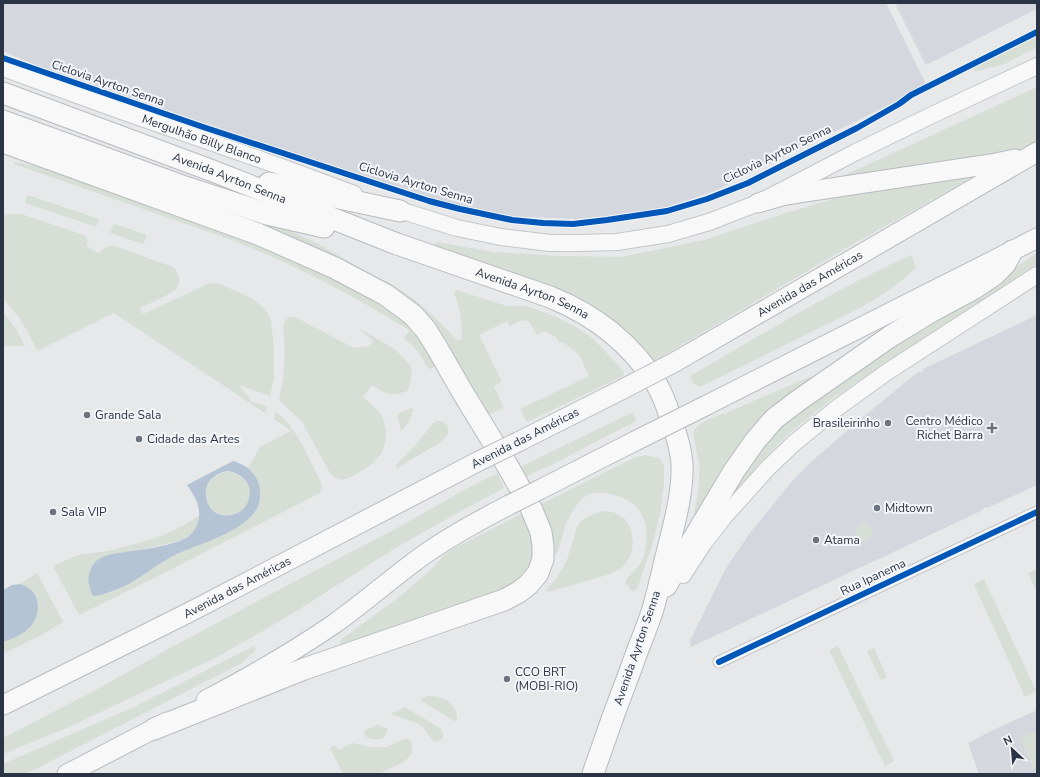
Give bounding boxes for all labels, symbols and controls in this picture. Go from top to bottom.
street label: Ciclovia Ayrton Senna [49,56,167,110]
street label: Mergulhão Billy Blanco [140,111,264,167]
street label: Ciclovia Ayrton Senna [720,121,834,187]
street label: Avenida Ayrton Senna [170,149,289,207]
street label: Ciclovia Ayrton Senna [357,158,475,208]
street label: Avenida das Américas [754,247,866,321]
street label: Avenida Ayrton Senna [473,264,592,323]
street label: Avenida das Américas [468,404,582,472]
place label: Grande Sala [95,407,161,423]
marker: Grande Sala [82,410,92,420]
place label: Centro Médico Richet Barra [905,413,983,443]
place label: Brasileirinho [813,415,880,431]
marker: Brasileirinho [883,418,893,428]
marker: Centro Médico Richet Barra [986,422,998,434]
place label: Cidade das Artes [147,431,240,447]
marker: Cidade das Artes [134,434,144,444]
place label: Midtown [885,500,933,516]
marker: Midtown [872,503,882,513]
place label: Sala VIP [61,504,107,520]
marker: Sala VIP [48,507,58,517]
place label: Atama [824,532,860,548]
marker: Atama [811,535,821,545]
street label: Avenida das Américas [181,553,294,622]
street label: Rua Ipanema [838,555,908,599]
street label: Avenida Ayrton Senna [610,588,664,708]
place label: CCO BRT (MOBI-RIO) [515,664,579,694]
marker: CCO BRT (MOBI-RIO) [502,674,512,684]
north arrow [992,729,1032,769]
text: N [1001,732,1015,749]

